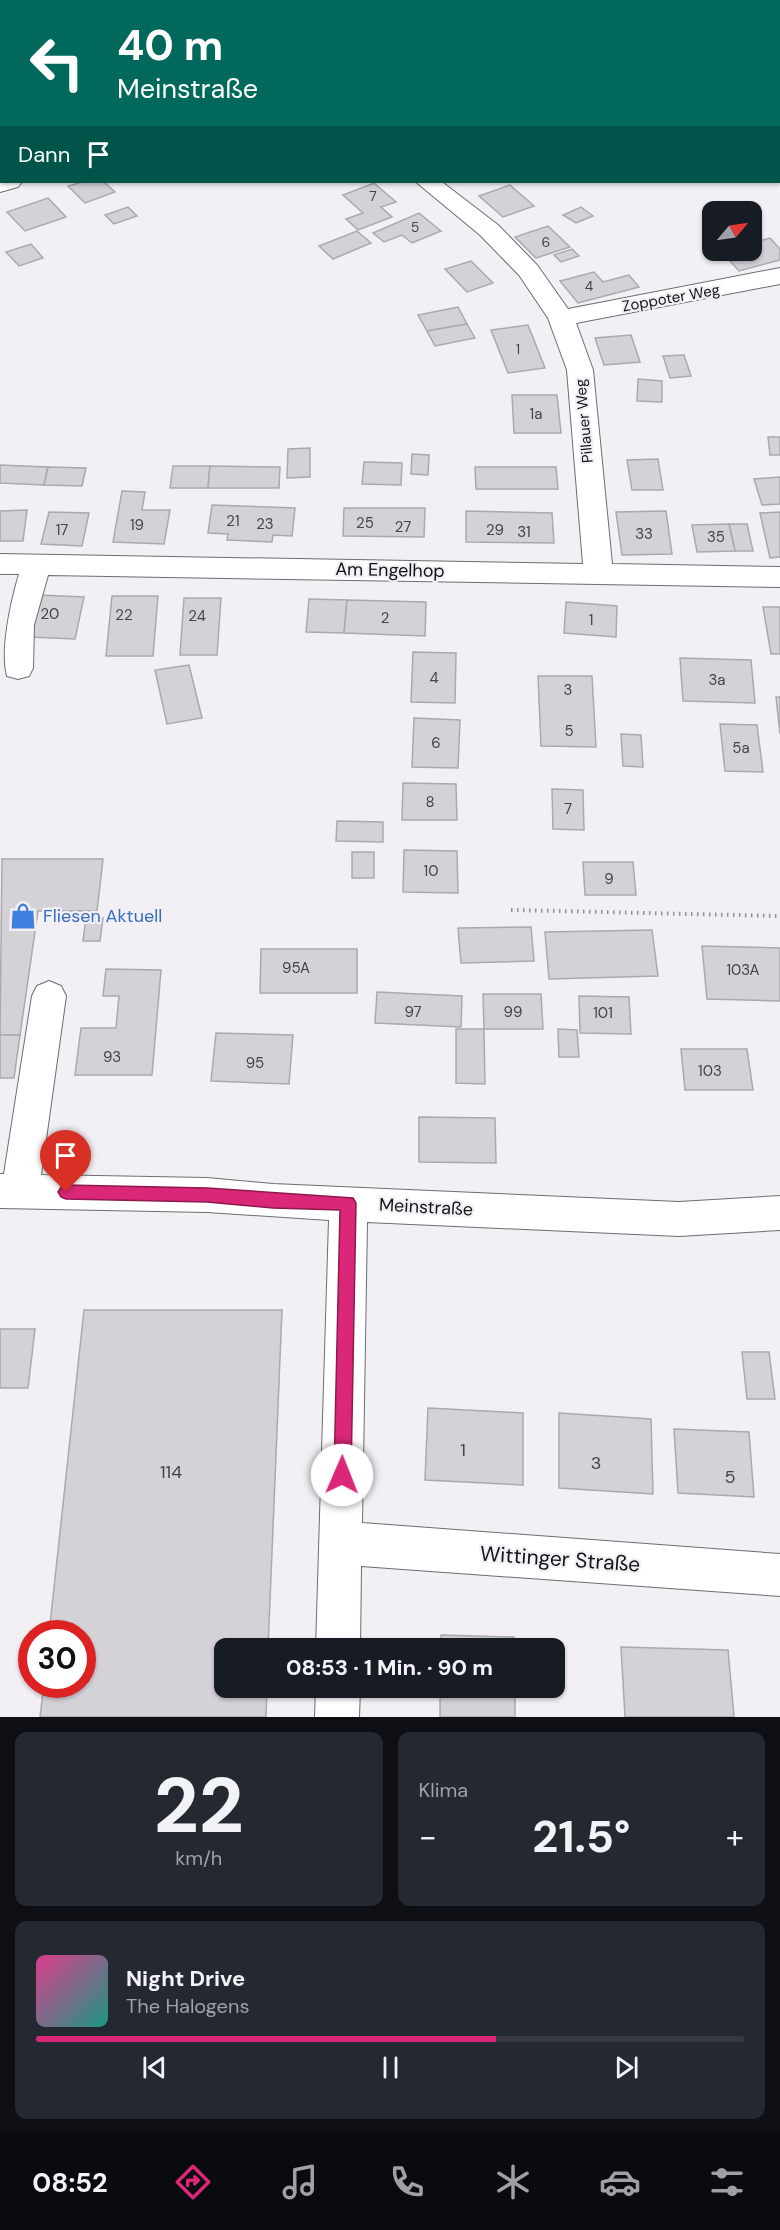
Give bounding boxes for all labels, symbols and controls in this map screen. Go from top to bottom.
text: 40 m [117,18,223,73]
icon: left [18,24,96,102]
text: Meinstraße [117,71,258,106]
icon: arrive [82,138,115,171]
text: Dann [18,140,70,169]
house number: 7 [369,187,377,205]
north arrow [702,201,762,261]
map controls [702,201,762,261]
house number: 5 [411,218,419,236]
house number: 6 [542,233,550,251]
house number: 4 [585,277,594,295]
street label: Zoppoter Weg [621,280,721,316]
house number: 1 [516,340,520,358]
street label: Pillauer Weg [570,378,598,464]
house number: 1a [530,404,542,424]
house number: 21 [226,511,240,531]
house number: 25 [356,513,374,533]
house number: 23 [256,514,274,534]
house number: 19 [130,515,144,535]
house number: 27 [395,517,411,537]
house number: 17 [56,520,68,540]
house number: 29 [486,520,504,540]
house number: 31 [517,522,531,542]
house number: 33 [635,524,653,544]
house number: 35 [707,527,725,547]
street label: Am Engelhop [335,557,445,583]
house number: 20 [41,604,59,624]
house number: 22 [115,605,133,625]
house number: 24 [188,606,206,626]
house number: 2 [381,608,389,628]
house number: 1 [589,610,593,630]
house number: 4 [429,668,439,688]
house number: 3a [708,670,726,690]
house number: 3 [564,680,572,700]
house number: 5 [564,721,574,741]
house number: 6 [431,733,441,753]
house number: 5a [732,738,750,758]
house number: 8 [425,792,435,812]
house number: 7 [564,799,572,819]
house number: 10 [424,861,438,881]
house number: 9 [604,869,614,889]
shop icon: Fliesen Aktuell [8,901,38,931]
place label: Fliesen Aktuell [43,904,162,928]
house number: 95A [282,958,310,978]
house number: 103A [726,960,760,980]
house number: 97 [404,1002,422,1022]
house number: 99 [504,1002,522,1022]
house number: 101 [593,1003,613,1023]
house number: 93 [103,1047,121,1067]
house number: 95 [246,1053,264,1073]
house number: 103 [698,1061,722,1081]
pin [40,1130,91,1192]
icon: arrive [49,1139,82,1172]
street label: Meinstraße [378,1193,474,1221]
house number: 1 [460,1438,466,1462]
position arrow [310,1443,374,1507]
house number: 3 [591,1451,601,1475]
house number: 114 [160,1460,182,1484]
house number: 5 [725,1465,735,1489]
street label: Wittinger Straße [479,1539,641,1579]
speed limit sign: 30 [18,1620,96,1698]
text: 08:53 · 1 Min. · 90 m [286,1653,493,1682]
text: 22 [154,1755,244,1856]
text: Klima [419,1777,468,1803]
text: 21.5° [532,1807,630,1866]
text: − [419,1815,437,1858]
text: + [726,1815,744,1858]
text: km/h [175,1845,222,1871]
text: Night Drive [126,1964,245,1993]
text: The Halogens [126,1993,249,2019]
icon: previous [138,2051,171,2084]
icon: pause [374,2051,407,2084]
icon: next [610,2051,643,2084]
icon: directions [172,2161,214,2203]
icon: music [279,2161,321,2203]
icon: phone [386,2161,428,2203]
icon: climate [492,2161,534,2203]
icon: car [599,2161,641,2203]
icon: filters [706,2161,748,2203]
text: 08:52 [32,2165,107,2200]

